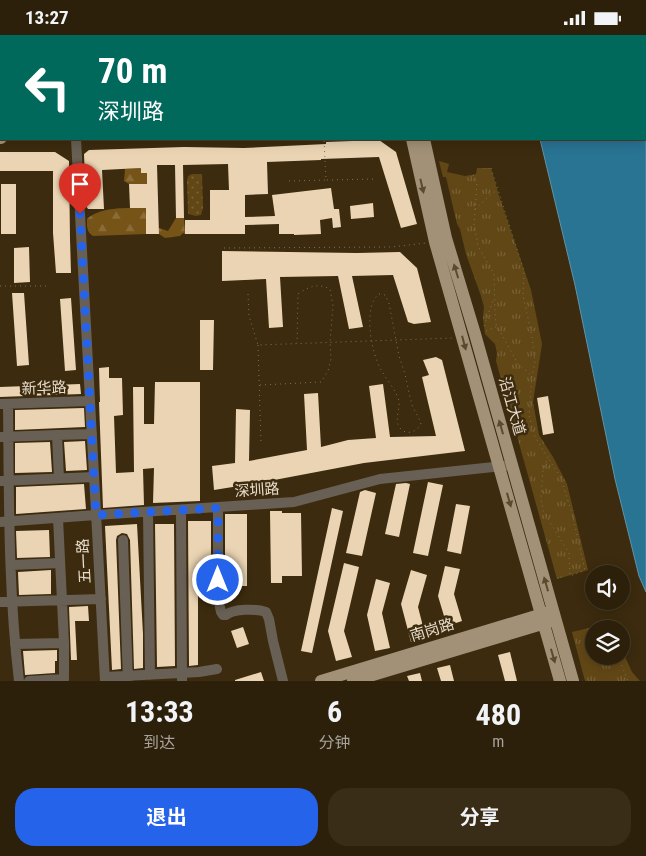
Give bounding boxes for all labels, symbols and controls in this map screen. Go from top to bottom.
text: 13:27 [25,6,69,29]
text: 70 m [98,51,167,92]
icon: left [15,55,80,120]
text: 深圳路 [98,99,164,124]
pin [59,163,101,214]
icon: arrive [66,170,94,198]
one-way arrow [418,179,426,194]
one-way arrow [451,264,459,279]
one-way arrow [460,336,468,351]
street label: 沿江大道 [495,375,529,437]
street label: 新华路 [21,378,67,398]
one-way arrow [497,420,505,435]
street label: 深圳路 [234,479,280,501]
one-way arrow [505,492,513,507]
street label: 五一路 [74,538,94,584]
position arrow [191,553,243,605]
map controls [585,565,630,665]
button: sound [585,565,630,610]
one-way arrow [541,576,549,591]
street label: 南岗路 [408,615,456,645]
button: layers [585,620,630,665]
one-way arrow [549,649,557,664]
text: 13:33 [125,694,194,729]
text: 6 [327,694,342,729]
text: 480 [476,697,521,732]
text: m [492,732,504,751]
text: 到达 [143,733,175,752]
text: 分钟 [319,733,351,752]
button: 退出 [15,788,318,846]
button: 分享 [328,788,631,846]

